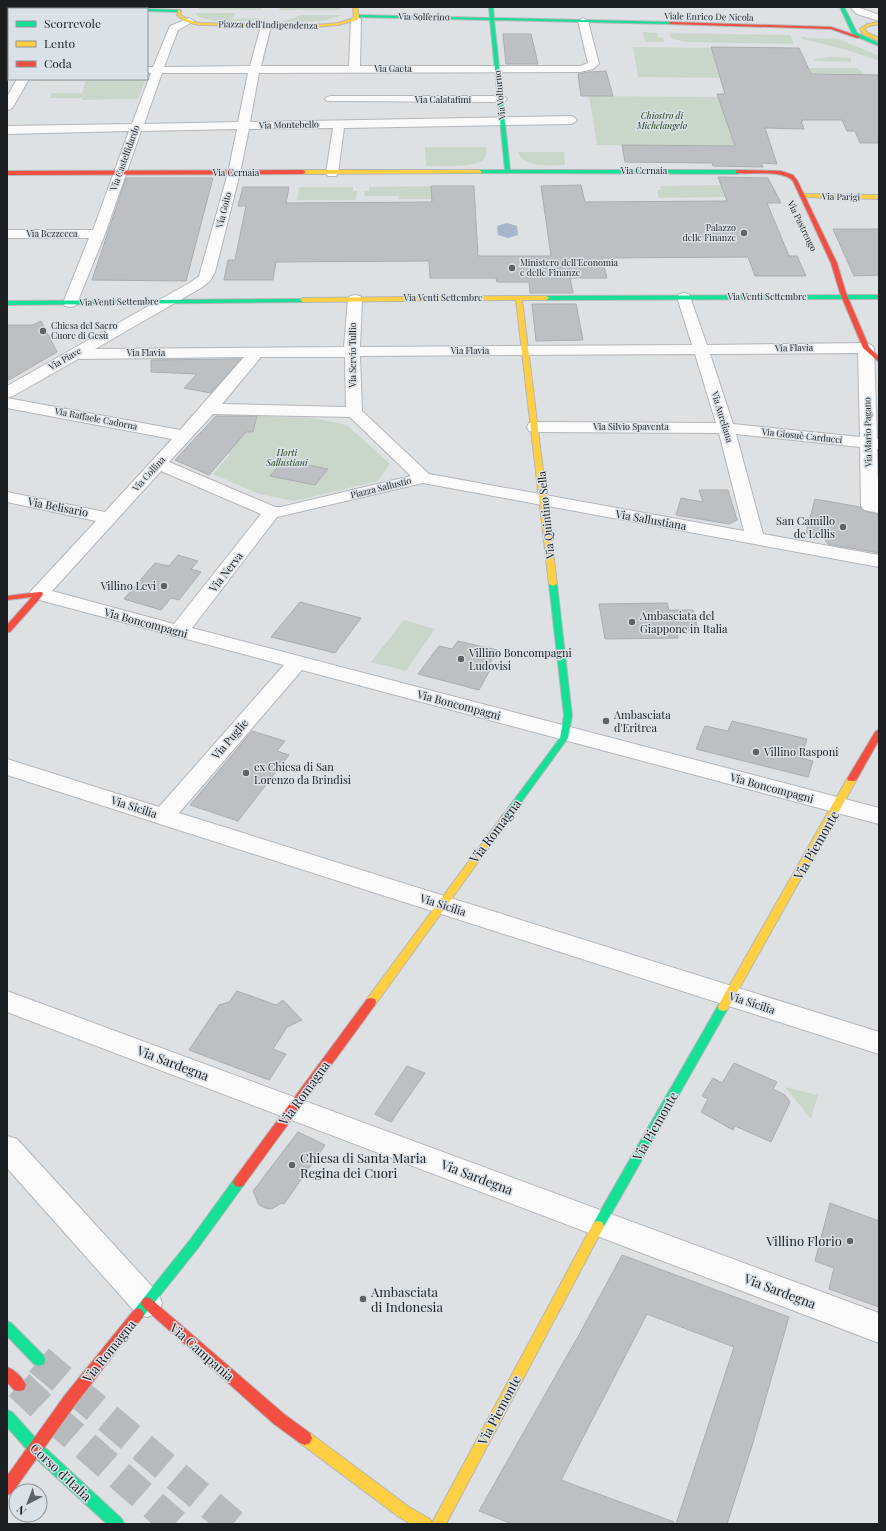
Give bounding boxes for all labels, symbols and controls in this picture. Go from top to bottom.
legend [8,8,148,80]
street label: Viale Enrico De Nicola [663,9,754,23]
street label: Via Solferino [397,10,450,22]
text: Scorrevole [44,15,101,31]
street label: Piazza dell'Indipendenza [218,17,318,31]
text: Lento [44,35,76,51]
text: Coda [44,55,72,71]
street label: Via Gaeta [373,62,412,74]
street label: Via Volturno [490,70,508,121]
street label: Via Calatafimi [414,93,472,105]
park label: Chiostro di Michelangelo [636,109,688,131]
street label: Via Montebello [258,117,319,131]
street label: Via Castelfidardo [106,123,142,193]
street label: Via Cernaia [620,164,668,176]
street label: Via Cernaia [212,166,260,178]
street label: Via Goito [213,190,233,230]
street label: Via Parigi [821,190,861,202]
street label: Via Pastrengo [785,197,820,253]
place label: Palazzo delle Finanze [683,221,736,243]
street label: Via Bezzecca [25,227,78,239]
marker: Palazzo delle Finanze [739,228,749,238]
place label: Ministero dell'Economia e delle Finanze [520,256,619,278]
marker: Ministero dell'Economia e delle Finanze [507,263,517,273]
street label: Via Venti Settembre [727,290,807,302]
street label: Via Venti Settembre [403,291,483,303]
street label: Via Venti Settembre [78,294,159,308]
place label: Chiesa del Sacro Cuore di Gesù [51,319,117,341]
street label: Via Servio Tullio [346,322,358,389]
marker: Chiesa del Sacro Cuore di Gesù [38,326,48,336]
street label: Via Flavia [774,341,814,353]
street label: Via Piave [45,344,83,373]
street label: Via Flavia [450,344,490,356]
street label: Via Flavia [126,346,166,358]
street label: Via Aureliana [709,389,737,444]
street label: Via Mario Pagano [860,397,874,468]
street label: Via Raffaele Cadorna [53,404,139,432]
street label: Via Silvio Spaventa [592,420,669,432]
street label: Via Giosuè Carducci [760,425,843,445]
park label: Horti Sallustiani [265,446,308,468]
street label: Via Collina [129,453,168,494]
street label: Via Quintino Sella [533,470,558,561]
street label: Piazza Sallustio [349,474,412,500]
street label: Via Belisario [26,493,90,520]
street label: Via Sallustiana [614,506,688,533]
place label: San Camillo de Lellis [776,513,835,541]
marker: San Camillo de Lellis [838,522,848,532]
street label: Via Nerva [205,548,246,596]
place label: Villino Levi [100,578,156,593]
marker: Villino Levi [159,581,169,591]
street label: Via Boncompagni [102,604,190,641]
place label: Ambasciata del Giappone in Italia [639,608,728,636]
marker: Ambasciata del Giappone in Italia [627,617,637,627]
place label: Villino Boncompagni Ludovisi [468,645,572,673]
marker: Villino Boncompagni Ludovisi [456,654,466,664]
street label: Via Boncompagni [415,686,503,723]
place label: Ambasciata d'Eritrea [613,707,671,735]
street label: Via Puglie [207,715,251,763]
marker: Ambasciata d'Eritrea [601,716,611,726]
place label: Villino Rasponi [763,744,838,759]
marker: Villino Rasponi [751,747,761,757]
place label: ex Chiesa di San Lorenzo da Brindisi [254,759,351,787]
marker: ex Chiesa di San Lorenzo da Brindisi [241,768,251,778]
street label: Via Boncompagni [728,769,816,806]
street label: Via Sicilia [108,792,160,821]
street label: Via Romagna [464,795,525,867]
street label: Via Piemonte [789,807,842,883]
street label: Via Sicilia [417,890,469,919]
street label: Via Sicilia [726,988,778,1017]
street label: Via Sardegna [134,1041,212,1084]
street label: Via Romagna [274,1057,333,1129]
street label: Via Piemonte [628,1088,681,1164]
place label: Chiesa di Santa Maria Regina dei Cuori [300,1149,427,1181]
street label: Via Sardegna [438,1155,516,1198]
marker: Chiesa di Santa Maria Regina dei Cuori [287,1160,297,1170]
place label: Villino Florio [765,1232,842,1249]
marker: Villino Florio [845,1236,855,1246]
street label: Via Sardegna [741,1269,819,1312]
place label: Ambasciata di Indonesia [370,1283,443,1315]
marker: Ambasciata di Indonesia [358,1294,368,1304]
street label: Via Romagna [78,1315,139,1386]
street label: Via Campania [166,1318,239,1385]
street label: Via Piemonte [473,1372,524,1449]
street label: Corso d'Italia [27,1439,96,1505]
north arrow [8,1483,48,1523]
text: N [13,1503,29,1519]

